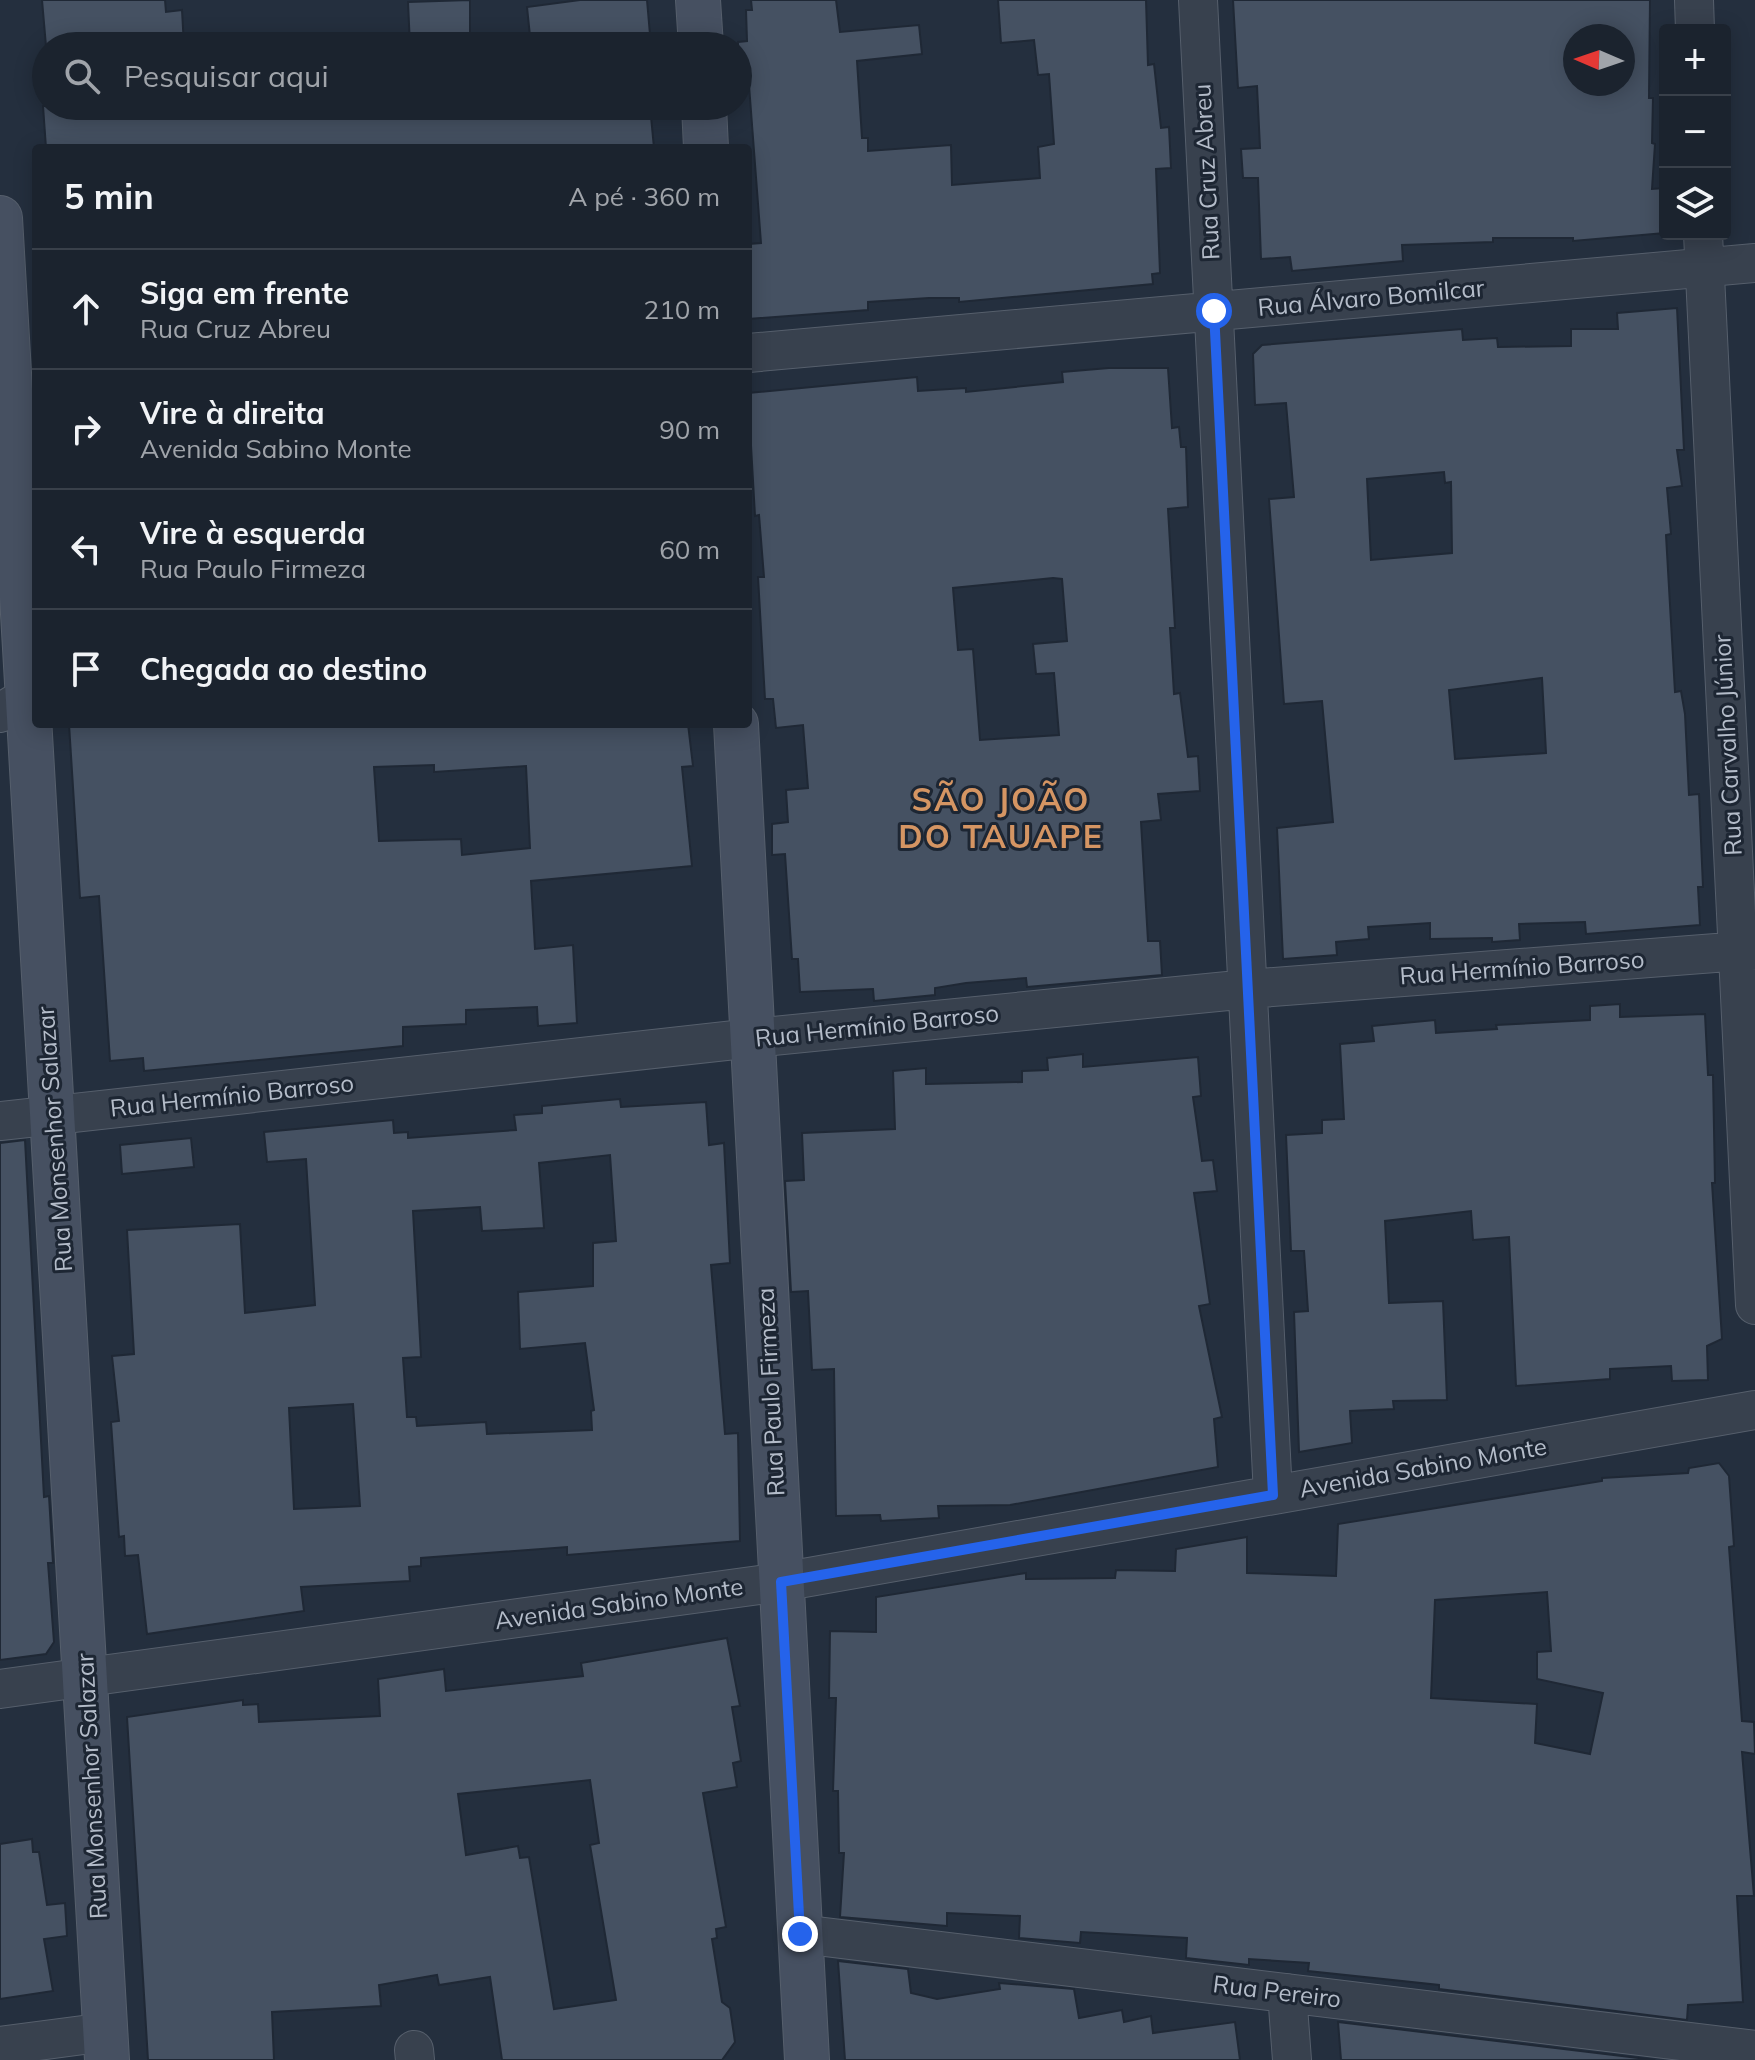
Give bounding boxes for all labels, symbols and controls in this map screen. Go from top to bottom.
north arrow [1563,24,1635,96]
map controls [1659,24,1731,240]
button: + [1659,24,1731,96]
search box [32,32,752,120]
icon: search [60,54,104,98]
text: Pesquisar aqui [124,57,329,95]
street label: Rua Cruz Abreu [1186,83,1226,261]
button: − [1659,96,1731,168]
button: layers [1659,168,1731,240]
text: 5 min [64,175,154,218]
text: A pé · 360 m [568,180,720,213]
street label: Rua Álvaro Bomilcar [1256,272,1486,322]
text: Siga em frente [140,274,349,312]
icon: ahead [64,287,108,331]
text: 210 m [644,293,720,326]
route start [1196,293,1232,329]
text: Rua Cruz Abreu [140,312,331,345]
text: Vire à direita [140,394,325,432]
icon: right [64,407,108,451]
text: 90 m [659,413,720,446]
text: Avenida Sabino Monte [140,432,412,465]
text: Vire à esquerda [140,514,366,552]
icon: left [64,527,108,571]
text: 60 m [659,533,720,566]
text: Rua Paulo Firmeza [140,552,366,585]
street label: Rua Carvalho Júnior [1706,633,1748,856]
icon: arrive [64,647,108,691]
text: Chegada ao destino [140,650,427,688]
district label: SÃO JOÃO DO TAUAPE [898,779,1104,856]
street label: Rua Hermínio Barroso [1399,943,1645,991]
street label: Rua Hermínio Barroso [753,997,1000,1053]
street label: Rua Monsenhor Salazar [30,1005,78,1273]
street label: Rua Hermínio Barroso [108,1067,355,1123]
street label: Rua Paulo Firmeza [750,1287,790,1497]
street label: Avenida Sabino Monte [1297,1430,1549,1504]
street label: Avenida Sabino Monte [493,1571,745,1635]
street label: Rua Monsenhor Salazar [69,1652,113,1920]
route end [782,1916,818,1952]
street label: Rua Pereiro [1211,1968,1343,2014]

